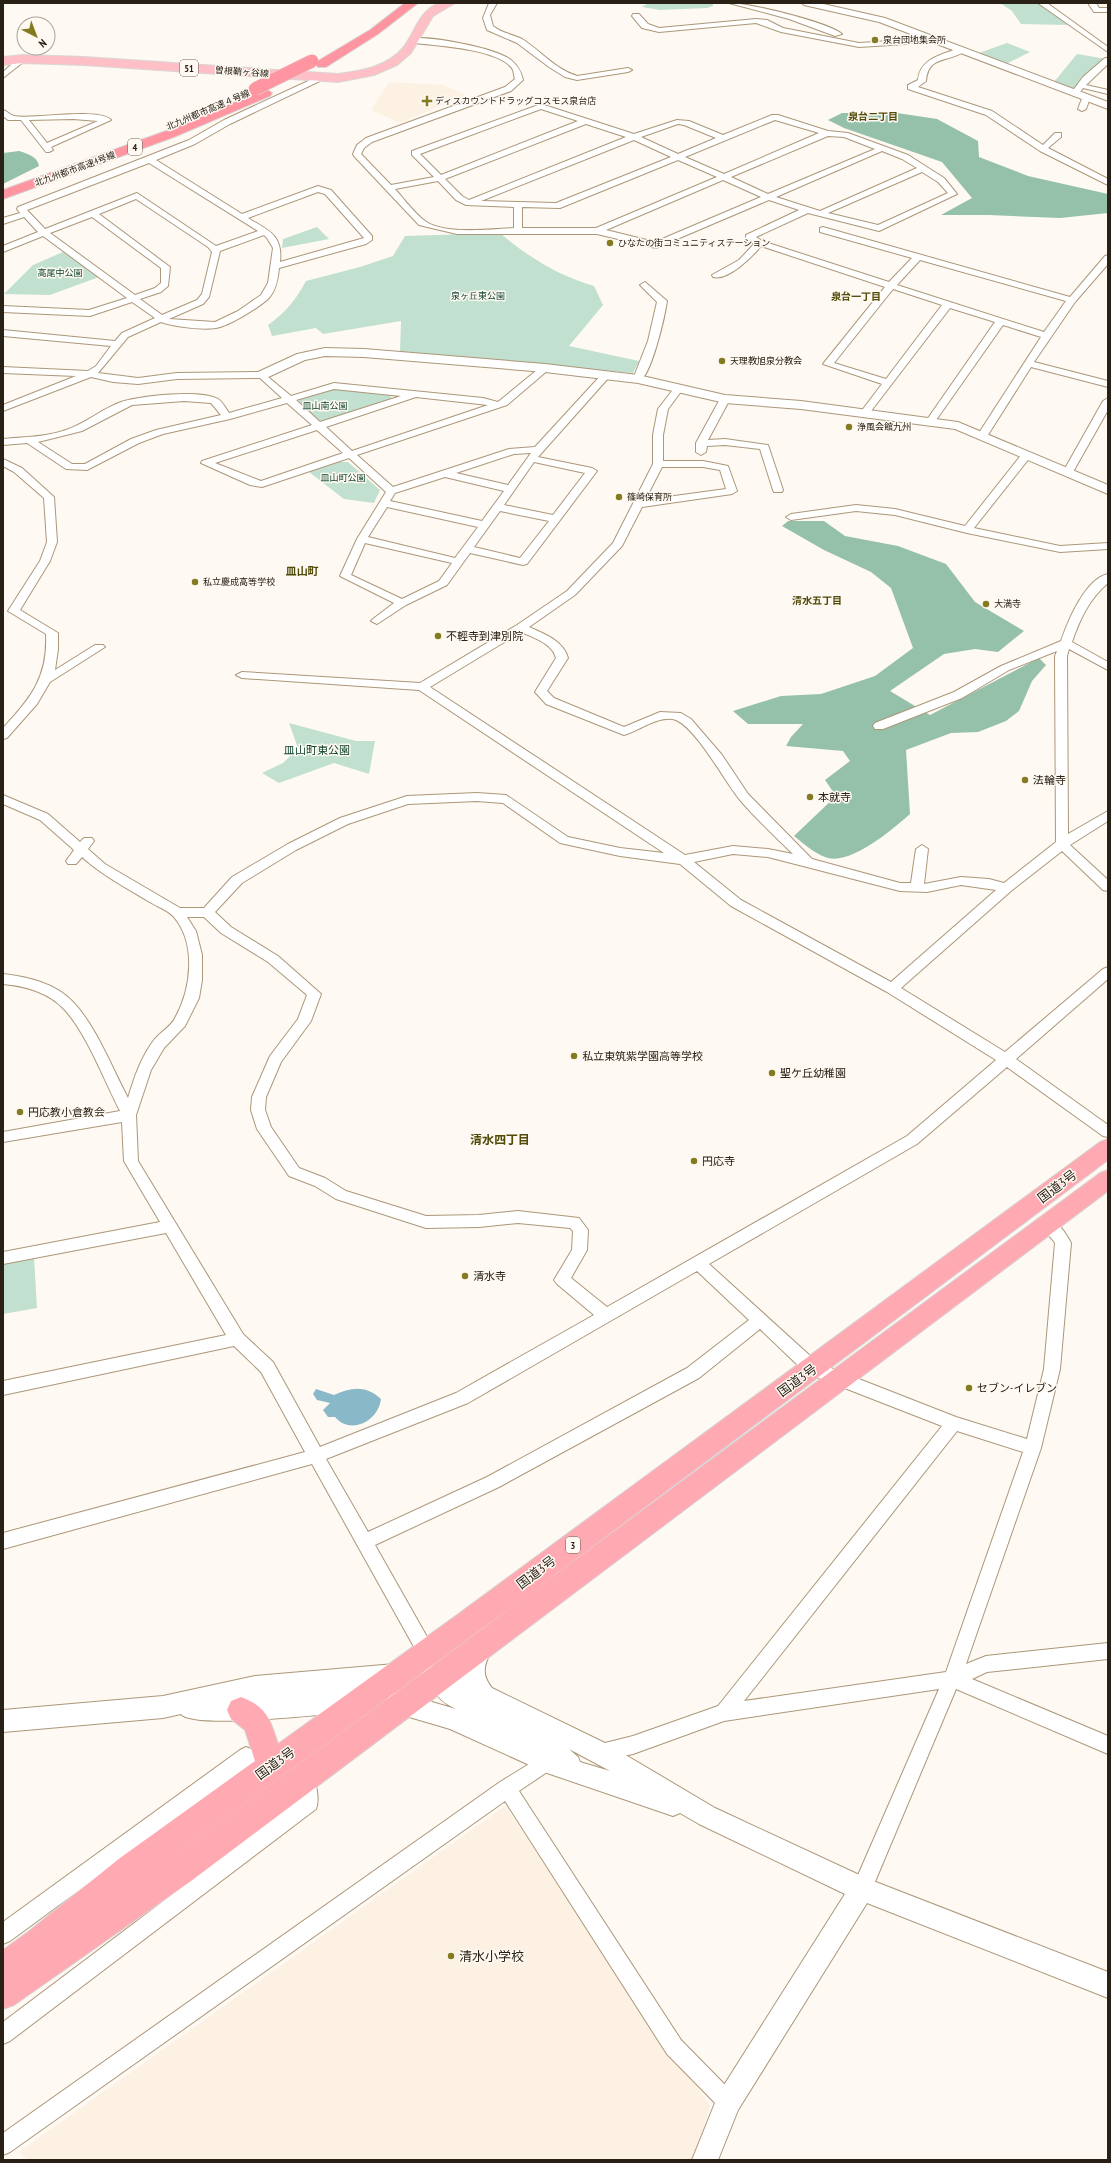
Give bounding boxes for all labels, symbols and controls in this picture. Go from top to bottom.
north arrow [16,16,56,56]
place label: 泉台団地集会所 [883,34,946,45]
marker: 泉台団地集会所 [870,35,880,45]
text: N [36,36,50,51]
road number: 51 [180,60,198,76]
street label: 曽根鞘ヶ谷線 [215,64,270,79]
street label: 北九州都市高速４号線 [164,87,252,132]
place label: ディスカウントドラッグコスモス泉台店 [435,95,596,106]
marker: ディスカウントドラッグコスモス泉台店 [422,96,432,106]
district label: 泉台二丁目 [848,110,898,123]
road number: 4 [128,139,142,155]
street label: 北九州都市高速4号線 [33,148,118,188]
place label: ひなたの街コミュニティステーション [618,237,770,248]
marker: ひなたの街コミュニティステーション [605,238,615,248]
park label: 高尾中公園 [37,267,83,278]
park label: 泉ヶ丘東公園 [451,290,505,301]
district label: 泉台一丁目 [831,290,881,303]
place label: 天理教旭泉分教会 [730,355,802,366]
marker: 天理教旭泉分教会 [717,356,727,366]
park label: 皿山南公園 [302,400,348,411]
place label: 浄風会館九州 [857,421,911,432]
marker: 浄風会館九州 [844,422,854,432]
park label: 皿山町公園 [320,472,366,483]
place label: 篠崎保育所 [627,491,672,502]
marker: 篠崎保育所 [614,492,624,502]
district label: 皿山町 [286,564,319,578]
place label: 私立慶成高等学校 [203,576,275,587]
marker: 私立慶成高等学校 [190,577,200,587]
district label: 清水五丁目 [792,594,842,607]
place label: 大満寺 [994,598,1021,609]
marker: 大満寺 [981,599,991,609]
place label: 不輕寺到津別院 [446,629,523,643]
marker: 不輕寺到津別院 [433,631,443,641]
park label: 皿山町東公園 [284,743,350,757]
place label: 法輪寺 [1033,773,1066,787]
marker: 法輪寺 [1020,775,1030,785]
place label: 本就寺 [818,790,851,804]
marker: 本就寺 [805,792,815,802]
place label: 私立東筑紫学園高等学校 [582,1049,703,1063]
marker: 私立東筑紫学園高等学校 [569,1051,579,1061]
place label: 聖ケ丘幼稚園 [780,1066,846,1080]
marker: 聖ケ丘幼稚園 [767,1068,777,1078]
place label: 円応教小倉教会 [28,1105,105,1119]
marker: 円応教小倉教会 [15,1107,25,1117]
district label: 清水四丁目 [470,1132,530,1147]
place label: 円応寺 [702,1154,735,1168]
marker: 円応寺 [689,1156,699,1166]
street label: 国道3号 [1034,1166,1080,1207]
place label: 清水寺 [473,1269,506,1283]
marker: 清水寺 [460,1271,470,1281]
street label: 国道3号 [774,1360,820,1400]
place label: セブン-イレブン [977,1381,1057,1395]
marker: セブン-イレブン [964,1383,974,1393]
road number: 3 [566,1537,580,1553]
street label: 国道3号 [513,1552,559,1593]
street label: 国道3号 [252,1743,298,1783]
place label: 清水小学校 [459,1948,524,1965]
marker: 清水小学校 [446,1951,456,1961]

